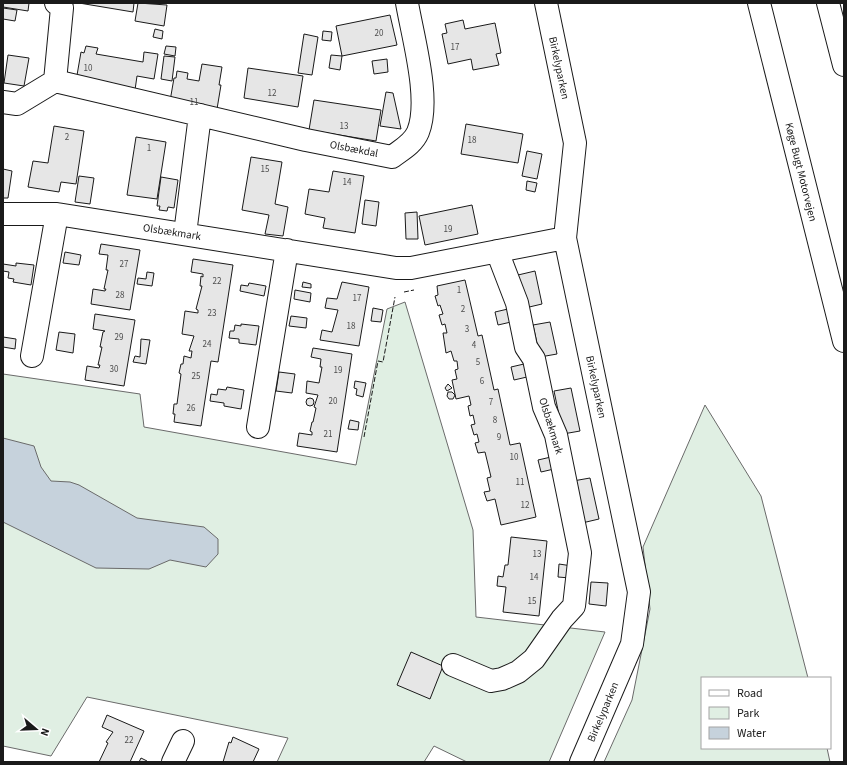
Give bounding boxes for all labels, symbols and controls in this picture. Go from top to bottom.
house number: 20 [375,27,384,40]
street label: Birkelyparken [545,35,573,101]
house number: 17 [451,41,460,54]
house number: 10 [84,62,93,75]
house number: 12 [268,87,277,100]
house number: 11 [190,96,198,109]
house number: 13 [340,120,349,133]
street label: Køge Bugt Motorvejen [781,121,821,223]
house number: 2 [65,131,70,144]
house number: 18 [468,134,477,147]
street label: Olsbækdal [329,137,380,161]
house number: 1 [147,142,151,155]
house number: 15 [261,163,270,176]
house number: 14 [343,176,352,189]
street label: Olsbækmark [142,220,203,244]
house number: 19 [444,223,453,236]
house number: 27 [120,258,129,271]
house number: 22 [213,275,222,288]
house number: 1 [457,284,461,297]
house number: 28 [116,289,125,302]
house number: 17 [353,292,362,305]
house number: 2 [461,303,466,316]
house number: 23 [208,307,217,320]
house number: 18 [347,320,356,333]
house number: 3 [465,323,470,336]
house number: 29 [115,331,124,344]
house number: 24 [203,338,212,351]
house number: 4 [472,339,477,352]
street label: Birkelyparken [582,354,610,420]
house number: 5 [476,356,481,369]
house number: 30 [110,363,119,376]
house number: 19 [334,364,343,377]
house number: 25 [192,370,201,383]
house number: 6 [480,375,485,388]
house number: 20 [329,395,338,408]
house number: 7 [489,396,494,409]
street label: Olsbækmark [535,396,567,457]
house number: 26 [187,402,196,415]
house number: 8 [493,414,498,427]
house number: 21 [324,428,332,441]
house number: 9 [497,431,502,444]
house number: 10 [510,451,519,464]
house number: 11 [516,476,524,489]
house number: 12 [521,499,530,512]
house number: 13 [533,548,542,561]
house number: 14 [530,571,539,584]
house number: 15 [528,595,537,608]
legend [701,677,831,749]
street label: Birkelyparken [584,680,622,744]
text: Road [737,685,763,702]
text: Park [737,705,759,722]
north arrow [16,709,56,749]
text: Water [737,725,767,742]
text: N [37,726,53,738]
house number: 22 [125,734,134,747]

